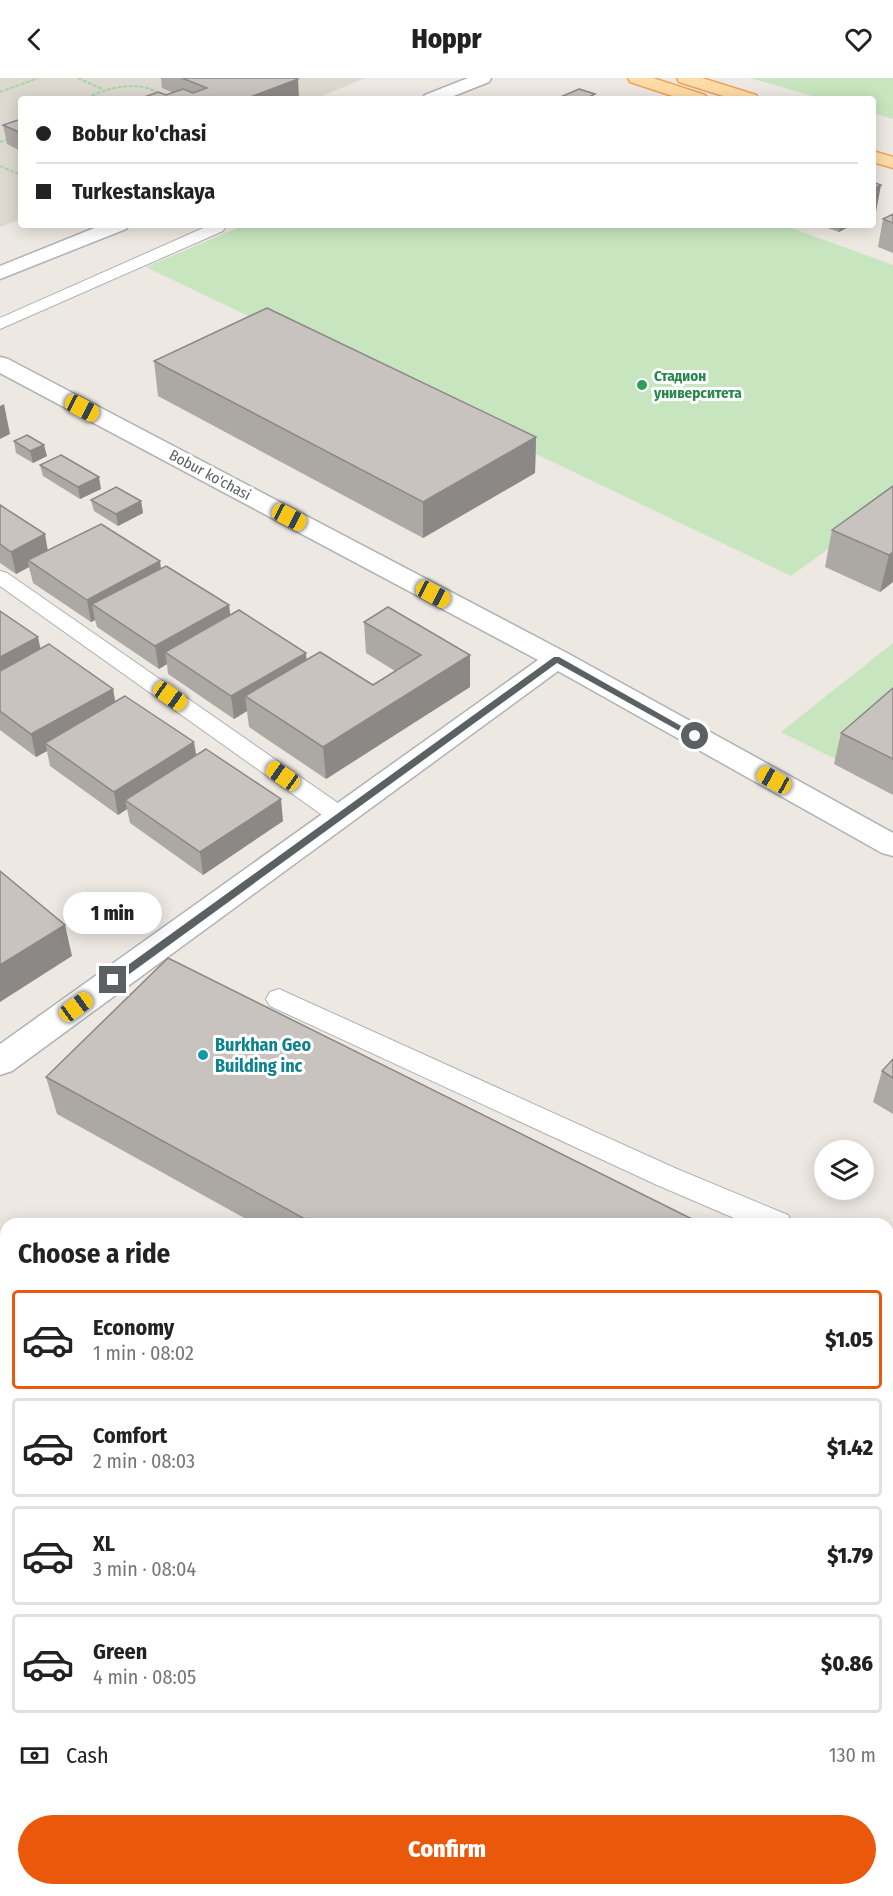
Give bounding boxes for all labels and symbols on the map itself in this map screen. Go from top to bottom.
place label: Стадион университета [653,367,742,402]
marker: Стадион университета [635,378,649,392]
car [62,392,102,424]
street label: Bobur ko'chasi [166,446,254,504]
car [269,501,309,533]
car [413,578,453,610]
car [150,678,190,714]
route start [681,722,708,749]
car [263,758,303,794]
car [754,763,794,797]
callout: 1 min [63,893,162,935]
route end [99,966,126,993]
car [56,989,96,1025]
place label: Burkhan Geo Building inc [215,1034,311,1077]
marker: Burkhan Geo Building inc [196,1048,210,1062]

